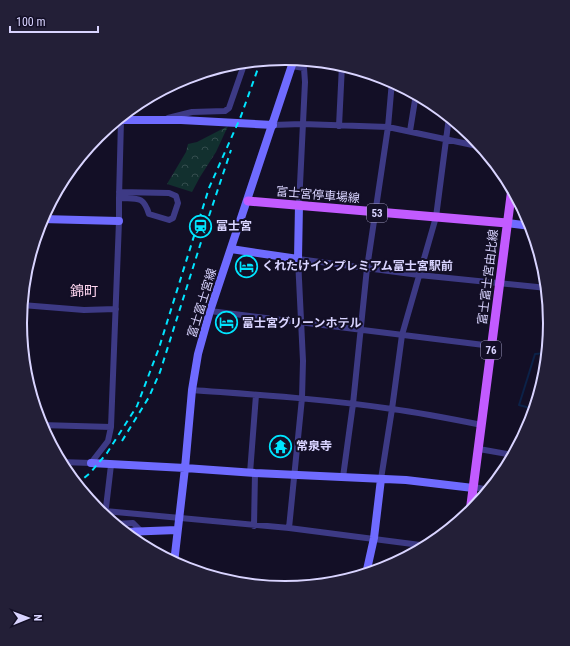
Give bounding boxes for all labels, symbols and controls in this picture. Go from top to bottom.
scale bar [10,8,98,34]
text: 100 m [16,15,46,29]
street label: 富士宮停車場線 [276,184,360,206]
road number: 53 [367,204,387,222]
station icon: 富士宮 [188,213,214,239]
place label: 富士宮 [216,219,252,233]
street label: 富士富士宮由比線 [475,228,501,326]
hotel icon: くれたけインプレミアム富士宮駅前 [234,253,260,279]
place label: くれたけインプレミアム富士宮駅前 [262,259,453,273]
street label: 富士富士宮線 [185,267,219,339]
district label: 錦町 [70,283,98,299]
hotel icon: 富士宮グリーンホテル [214,310,240,336]
place label: 富士宮グリーンホテル [242,316,361,330]
road number: 76 [481,341,501,359]
temple icon: 常泉寺 [268,433,294,459]
place label: 常泉寺 [296,439,332,453]
north arrow [8,598,48,638]
text: N [31,614,44,622]

